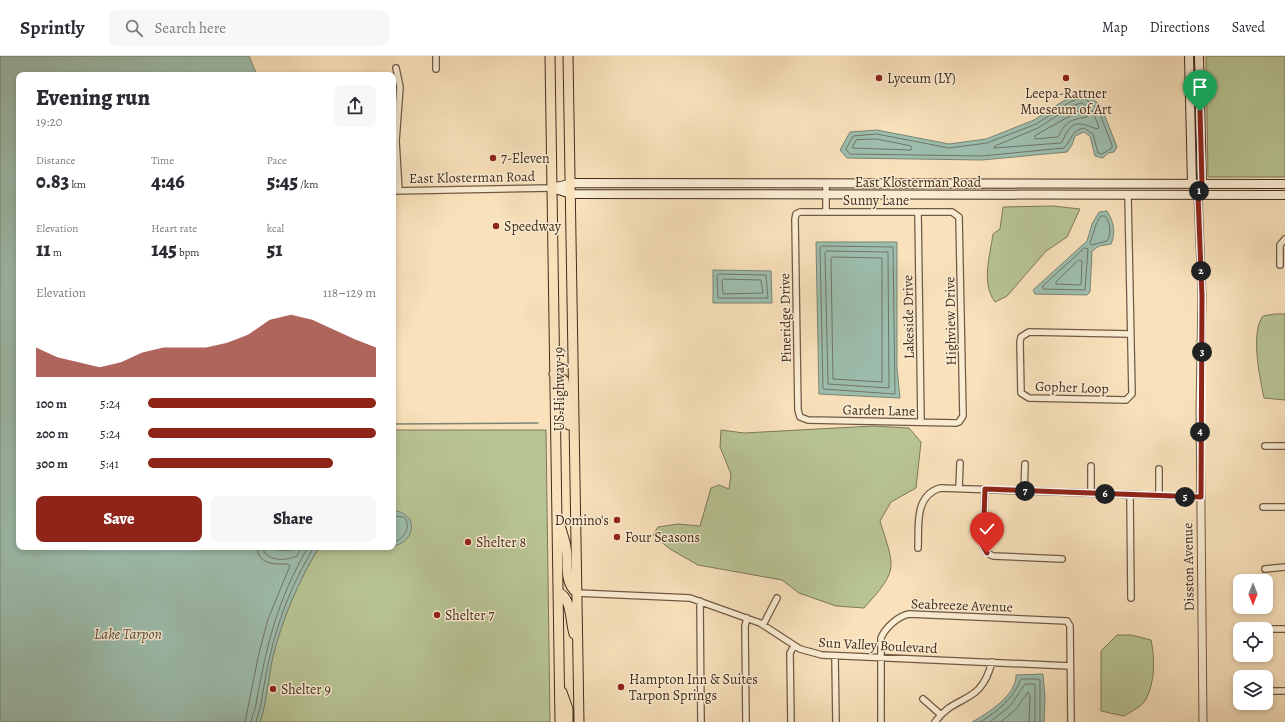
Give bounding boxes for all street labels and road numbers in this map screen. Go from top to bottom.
street label: East Klosterman Road [409,167,536,188]
street label: East Klosterman Road [855,173,982,192]
street label: Sunny Lane [843,191,909,210]
street label: Pineridge Drive [775,273,796,363]
street label: Lakeside Drive [898,275,919,359]
street label: Highview Drive [940,276,961,366]
street label: US Highway 19 [550,347,569,431]
street label: Gopher Loop [1035,377,1109,398]
street label: Garden Lane [842,400,916,421]
street label: Disston Avenue [1178,522,1199,612]
street label: Seabreeze Avenue [911,594,1013,617]
street label: Sun Valley Boulevard [818,633,938,658]

